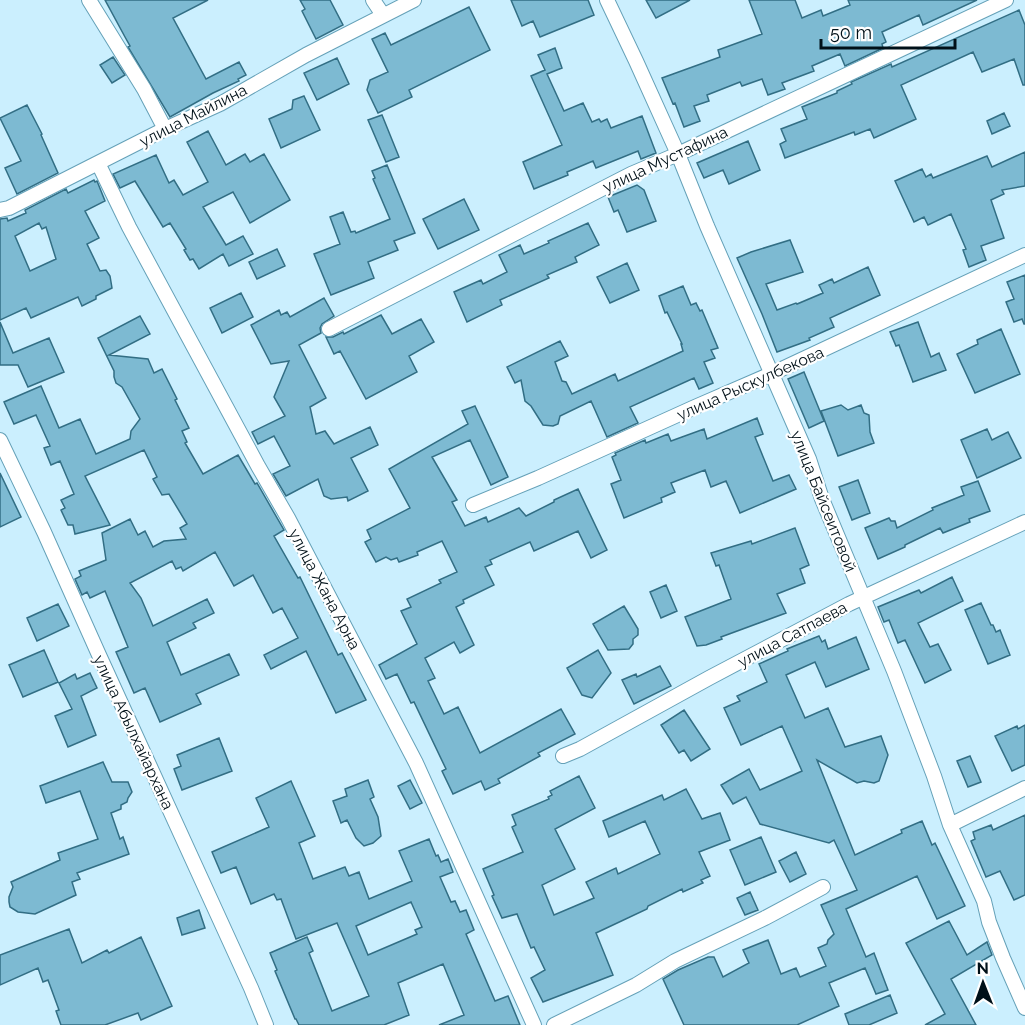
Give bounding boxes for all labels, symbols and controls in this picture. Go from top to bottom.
scale bar [821,12,954,50]
text: 50 m [830,22,872,43]
street label: улица Майлина [136,80,250,151]
street label: улица Мустафина [600,122,731,197]
street label: улица Рыскулбекова [674,342,827,424]
street label: улица Байсеитовой [787,428,861,574]
street label: улица Жана Арна [285,526,364,653]
street label: улица Сатпаева [734,598,850,671]
street label: улица Абылхайархана [89,652,178,813]
north arrow [953,953,1013,1013]
text: N [976,959,989,978]

